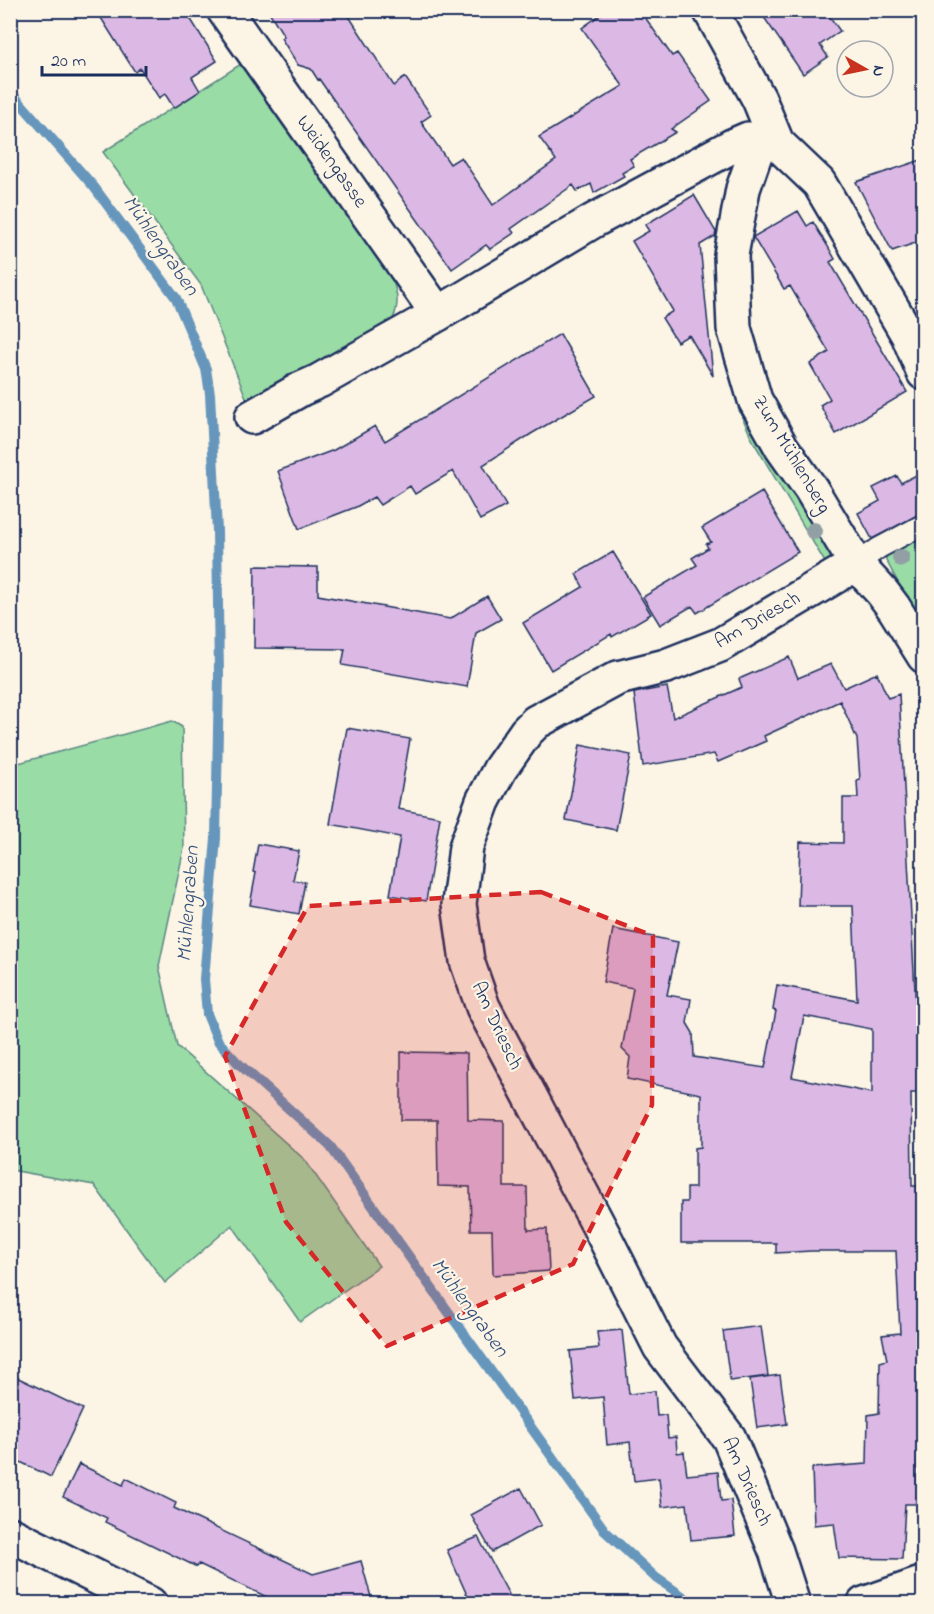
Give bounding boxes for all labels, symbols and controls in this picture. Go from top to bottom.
scale bar [42,39,146,77]
north arrow [835,39,895,99]
text: 20 m [51,49,86,75]
text: N [865,64,891,78]
street label: Weidengasse [288,110,374,215]
water label: Mühlengraben [114,190,206,303]
street label: Zum Mühlenberg [743,390,838,520]
street label: Am Driesch [710,585,806,657]
water label: Mühlengraben [170,844,209,963]
street label: Am Driesch [463,977,529,1075]
water label: Mühlengraben [422,1252,516,1365]
street label: Am Driesch [713,1433,779,1531]

